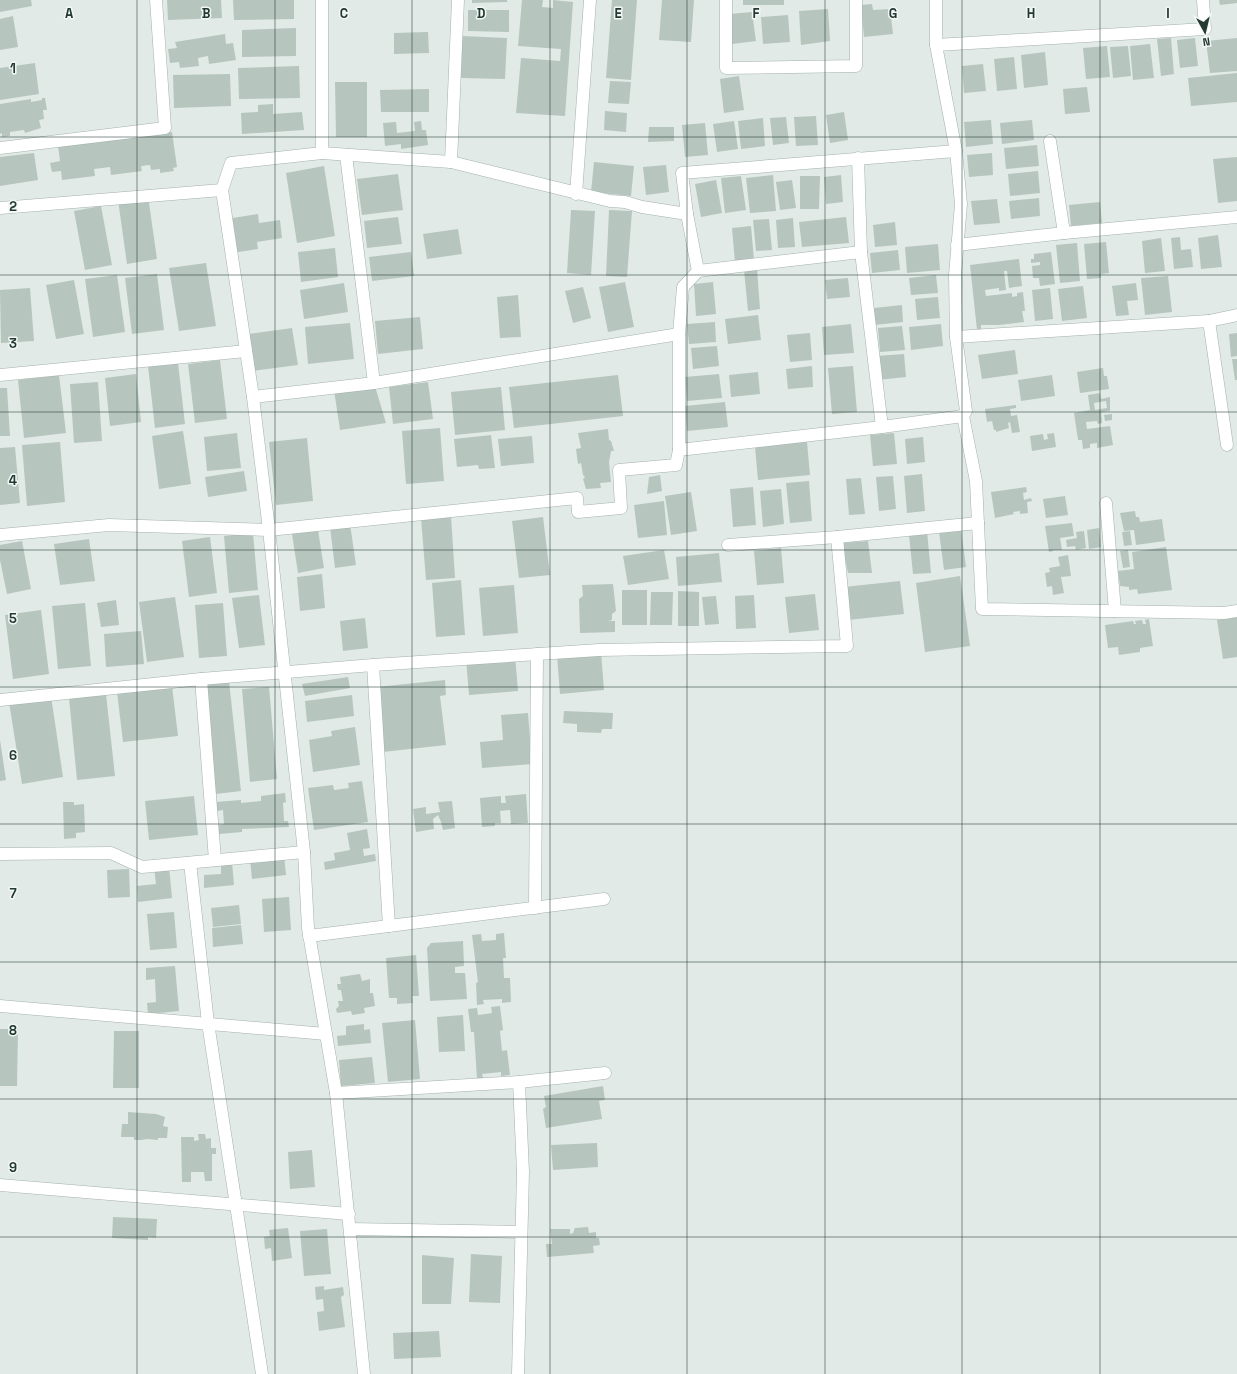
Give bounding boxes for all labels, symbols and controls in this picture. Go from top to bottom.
text: A [65,5,74,22]
text: B [202,5,211,22]
text: C [340,5,348,22]
text: D [477,5,486,22]
text: E [614,5,622,22]
text: F [753,5,760,22]
text: G [889,5,897,22]
text: H [1027,5,1035,22]
text: I [1166,5,1170,22]
north arrow [1185,12,1225,52]
text: N [1202,34,1211,49]
text: 1 [10,60,16,77]
text: 2 [9,198,17,215]
text: 3 [9,335,17,352]
text: 4 [9,472,17,489]
text: 5 [9,610,17,627]
text: 6 [9,747,17,764]
text: 7 [9,885,17,902]
text: 8 [9,1022,17,1039]
text: 9 [9,1159,17,1176]

